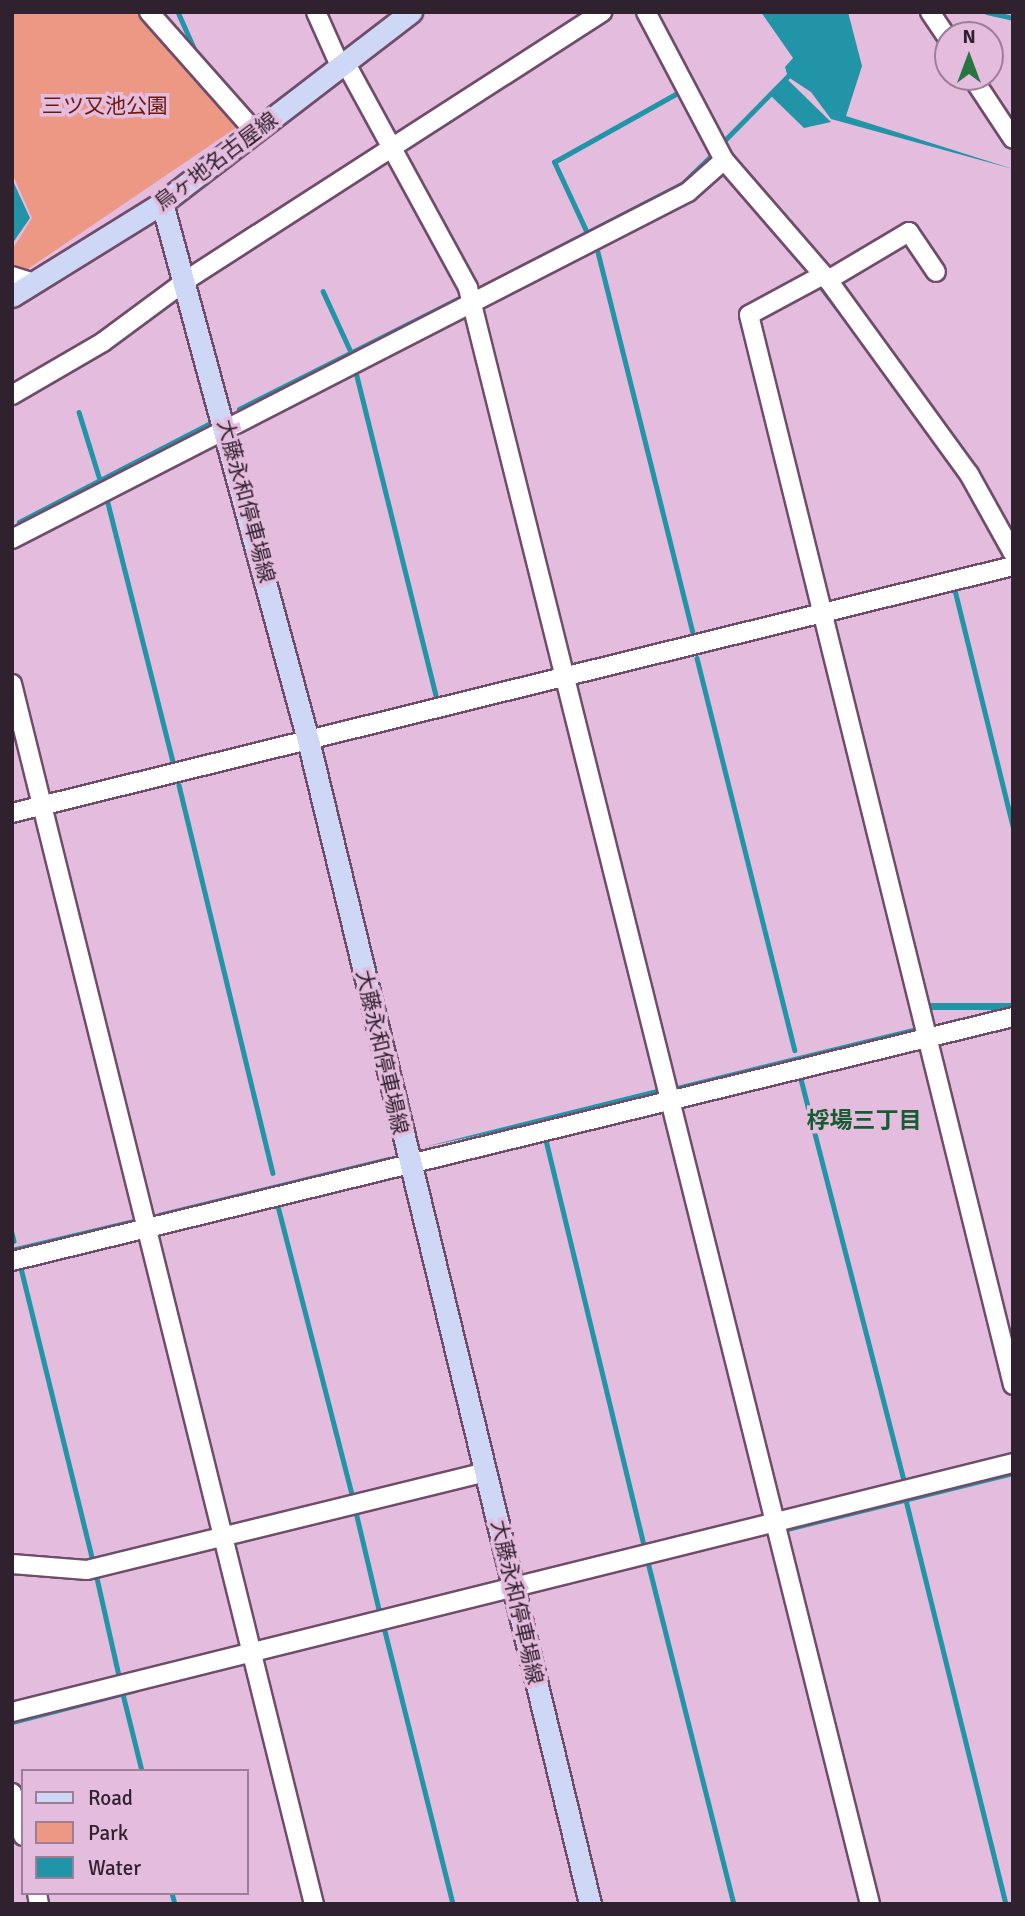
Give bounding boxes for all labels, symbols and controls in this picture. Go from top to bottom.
north arrow [934,21,1004,91]
text: N [962,25,976,49]
park label: 三ツ又池公園 [42,93,168,119]
street label: 鳥ヶ地名古屋線 [150,107,282,215]
street label: 大藤永和停車場線 [212,417,280,585]
street label: 大藤永和停車場線 [351,967,413,1137]
district label: 桴場三丁目 [807,1107,921,1135]
street label: 大藤永和停車場線 [486,1517,548,1687]
legend [21,1769,248,1895]
text: Road [88,1785,133,1811]
text: Park [88,1820,128,1846]
text: Water [88,1855,141,1881]

